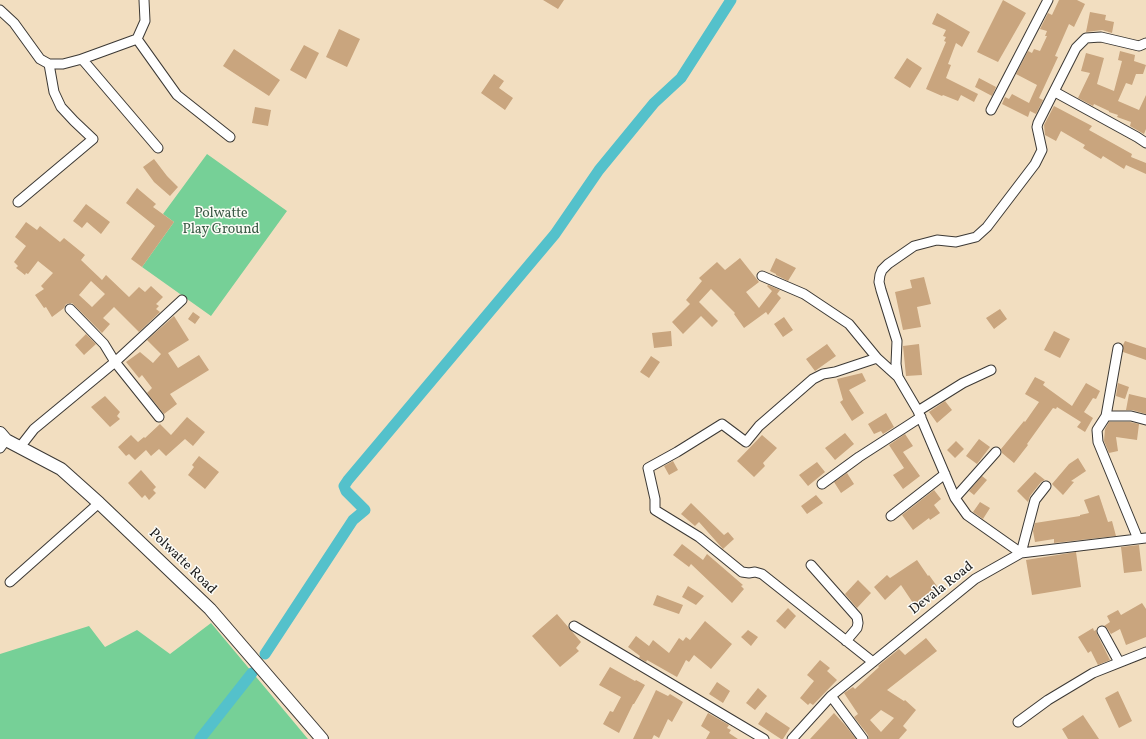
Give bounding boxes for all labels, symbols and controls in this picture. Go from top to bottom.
park label: Polwatte Play Ground [183,206,259,238]
street label: Polwatte Road [145,526,219,598]
street label: Devala Road [907,559,977,619]

